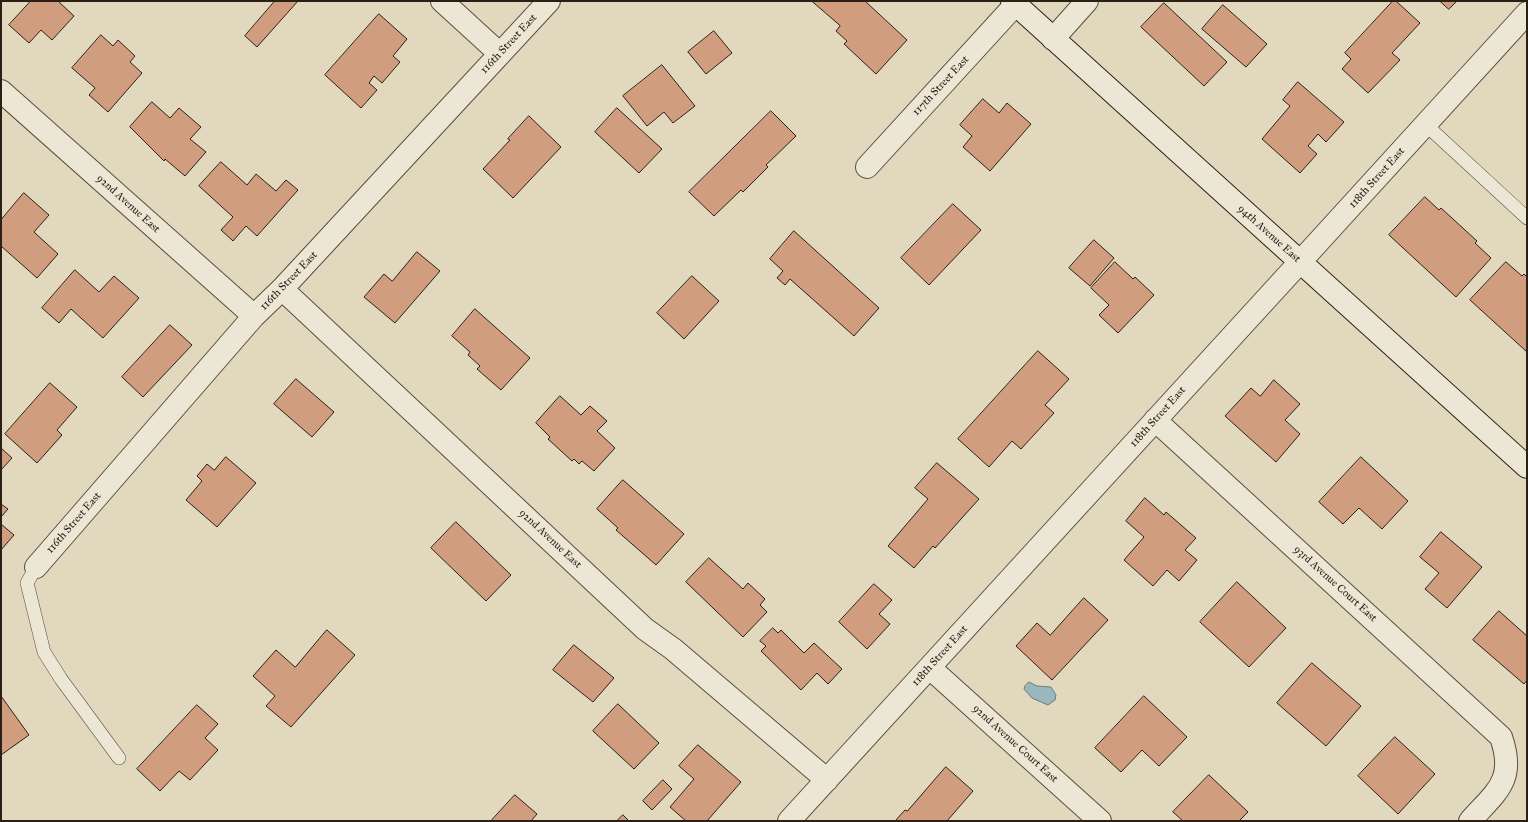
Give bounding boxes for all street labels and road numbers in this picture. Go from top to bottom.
street label: 116th Street East [478,11,540,77]
street label: 117th Street East [910,53,972,119]
street label: 118th Street East [1346,145,1408,211]
street label: 92nd Avenue East [93,172,163,236]
street label: 94th Avenue East [1235,202,1303,266]
street label: 116th Street East [258,249,320,313]
street label: 118th Street East [1127,384,1189,450]
street label: 116th Street East [44,490,104,556]
street label: 92nd Avenue East [516,507,584,571]
street label: 93rd Avenue Court East [1291,543,1379,625]
street label: 118th Street East [909,623,971,689]
street label: 92nd Avenue Court East [970,702,1060,786]

